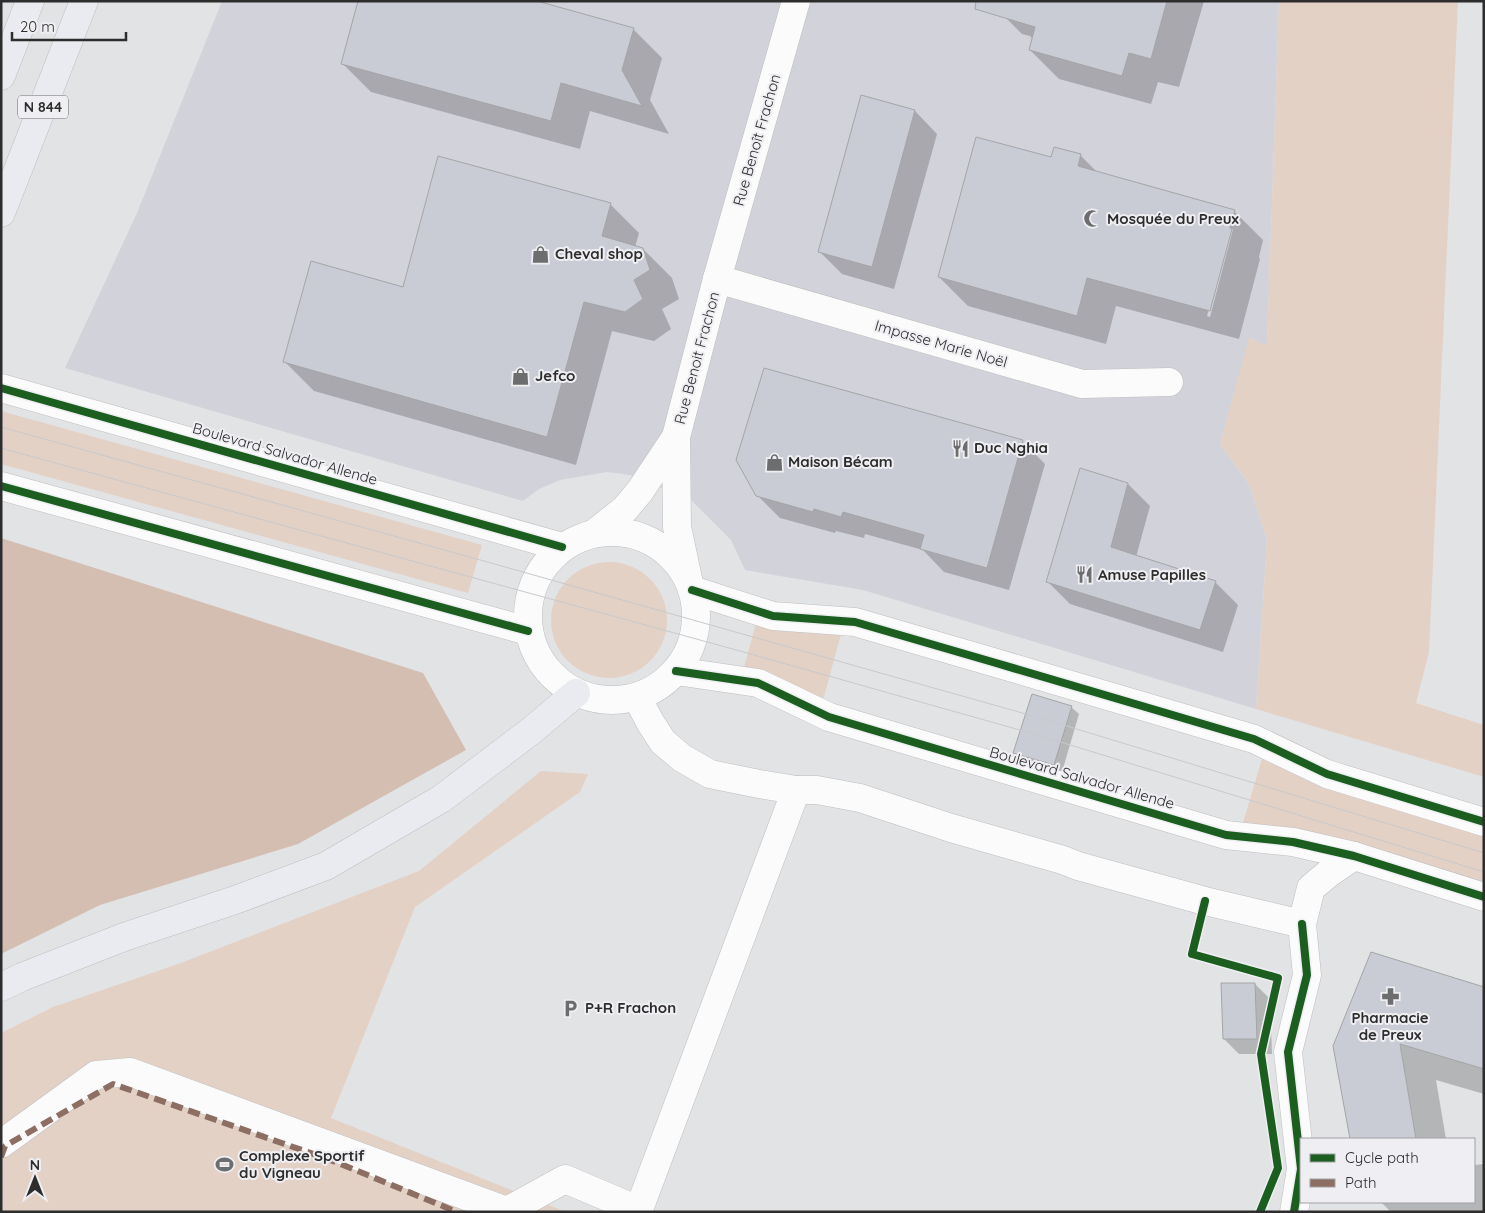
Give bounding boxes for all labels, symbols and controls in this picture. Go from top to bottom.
scale bar [12,10,126,42]
text: 20 m [20,17,55,36]
street label: Rue Benoît Frachon [729,72,784,208]
road number: N 844 [18,95,68,118]
mosque icon: Mosquée du Preux [1083,209,1103,229]
place label: Mosquée du Preux [1107,209,1240,228]
shop icon: Cheval shop [531,244,551,264]
place label: Cheval shop [555,244,643,263]
street label: Rue Benoit Frachon [670,290,723,426]
street label: Impasse Marie Noël [873,315,1010,372]
shop icon: Jefco [511,366,531,386]
place label: Jefco [535,366,575,385]
street label: Boulevard Salvador Allende [191,418,380,489]
restaurant icon: Duc Nghia [950,438,970,458]
place label: Duc Nghia [974,438,1048,457]
shop icon: Maison Bécam [764,452,784,472]
place label: Maison Bécam [788,452,893,471]
restaurant icon: Amuse Papilles [1074,565,1094,585]
place label: Amuse Papilles [1098,565,1206,584]
street label: Boulevard Salvador Allende [988,742,1177,813]
pharmacy icon: Pharmacie de Preux [1380,987,1400,1007]
parking icon: P+R Frachon [561,998,581,1018]
place label: P+R Frachon [585,998,676,1017]
place label: Pharmacie de Preux [1351,1008,1429,1044]
legend [1300,1138,1475,1203]
place label: Complexe Sportif du Vigneau [239,1146,365,1182]
text: Cycle path [1345,1148,1419,1167]
north arrow [10,1153,60,1203]
sports icon: Complexe Sportif du Vigneau [215,1155,235,1175]
text: N [30,1156,40,1174]
text: Path [1345,1173,1377,1192]

